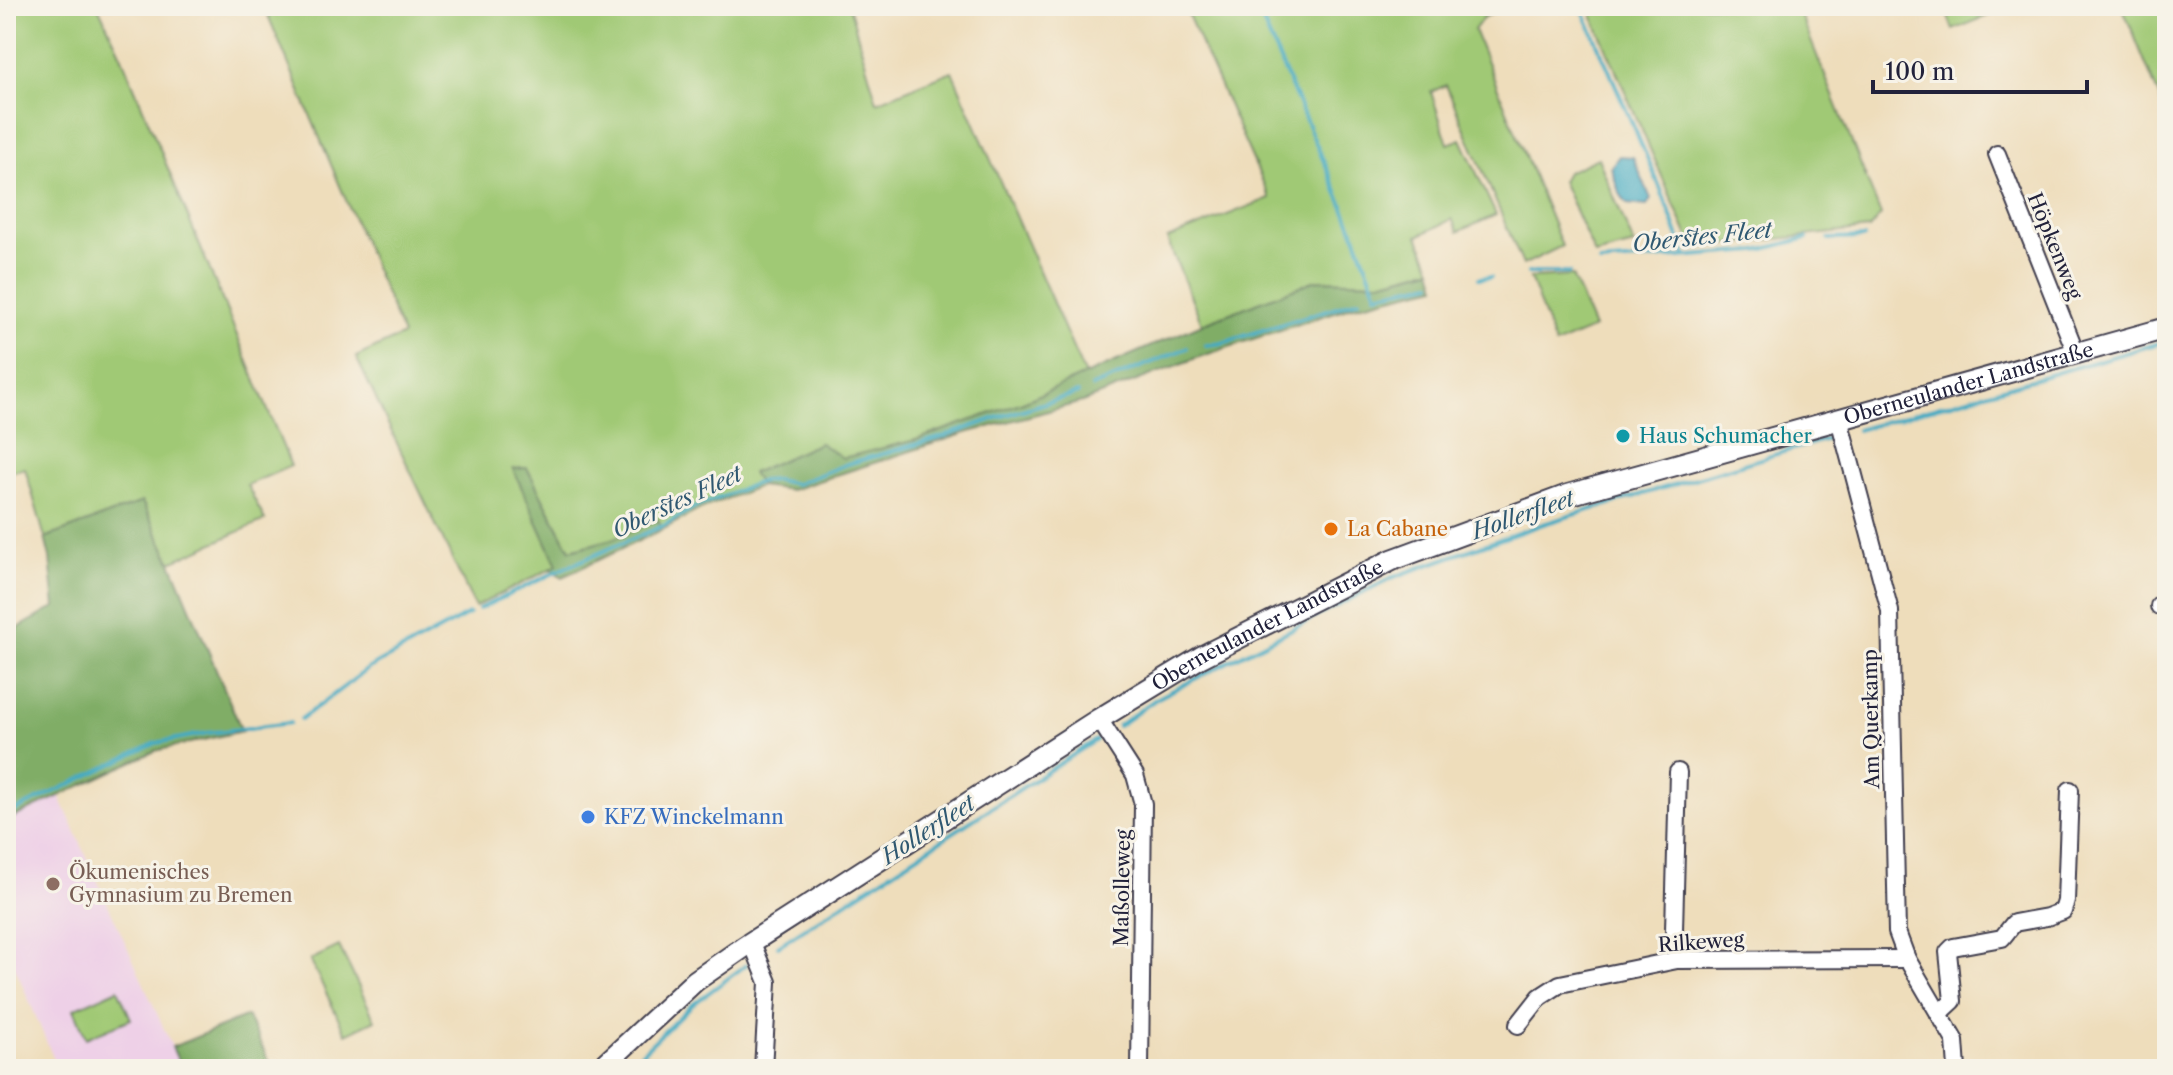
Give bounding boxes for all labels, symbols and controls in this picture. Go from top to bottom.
scale bar [1873,44,2087,94]
text: 100 m [1885,57,1954,86]
street label: Höpkenweg [2023,189,2087,303]
water label: Oberstes Fleet [1631,216,1774,258]
street label: Oberneulander Landstraße [1841,337,2096,430]
place label: Haus Schumacher [1639,424,1813,448]
marker: Haus Schumacher [1614,427,1632,445]
water label: Oberstes Fleet [608,460,747,544]
water label: Hollerfleet [1466,485,1579,546]
place label: La Cabane [1347,517,1448,541]
marker: La Cabane [1322,520,1340,538]
street label: Oberneulander Landstraße [1147,555,1387,696]
street label: Am Querkamp [1858,649,1884,790]
water label: Hollerfleet [874,789,981,871]
place label: KFZ Winckelmann [604,805,784,829]
marker: KFZ Winckelmann [579,808,597,826]
street label: Maßolleweg [1109,829,1135,947]
place label: Ökumenisches Gymnasium zu Bremen [69,859,293,907]
marker: Ökumenisches Gymnasium zu Bremen [44,875,62,893]
street label: Rilkeweg [1657,927,1745,957]

